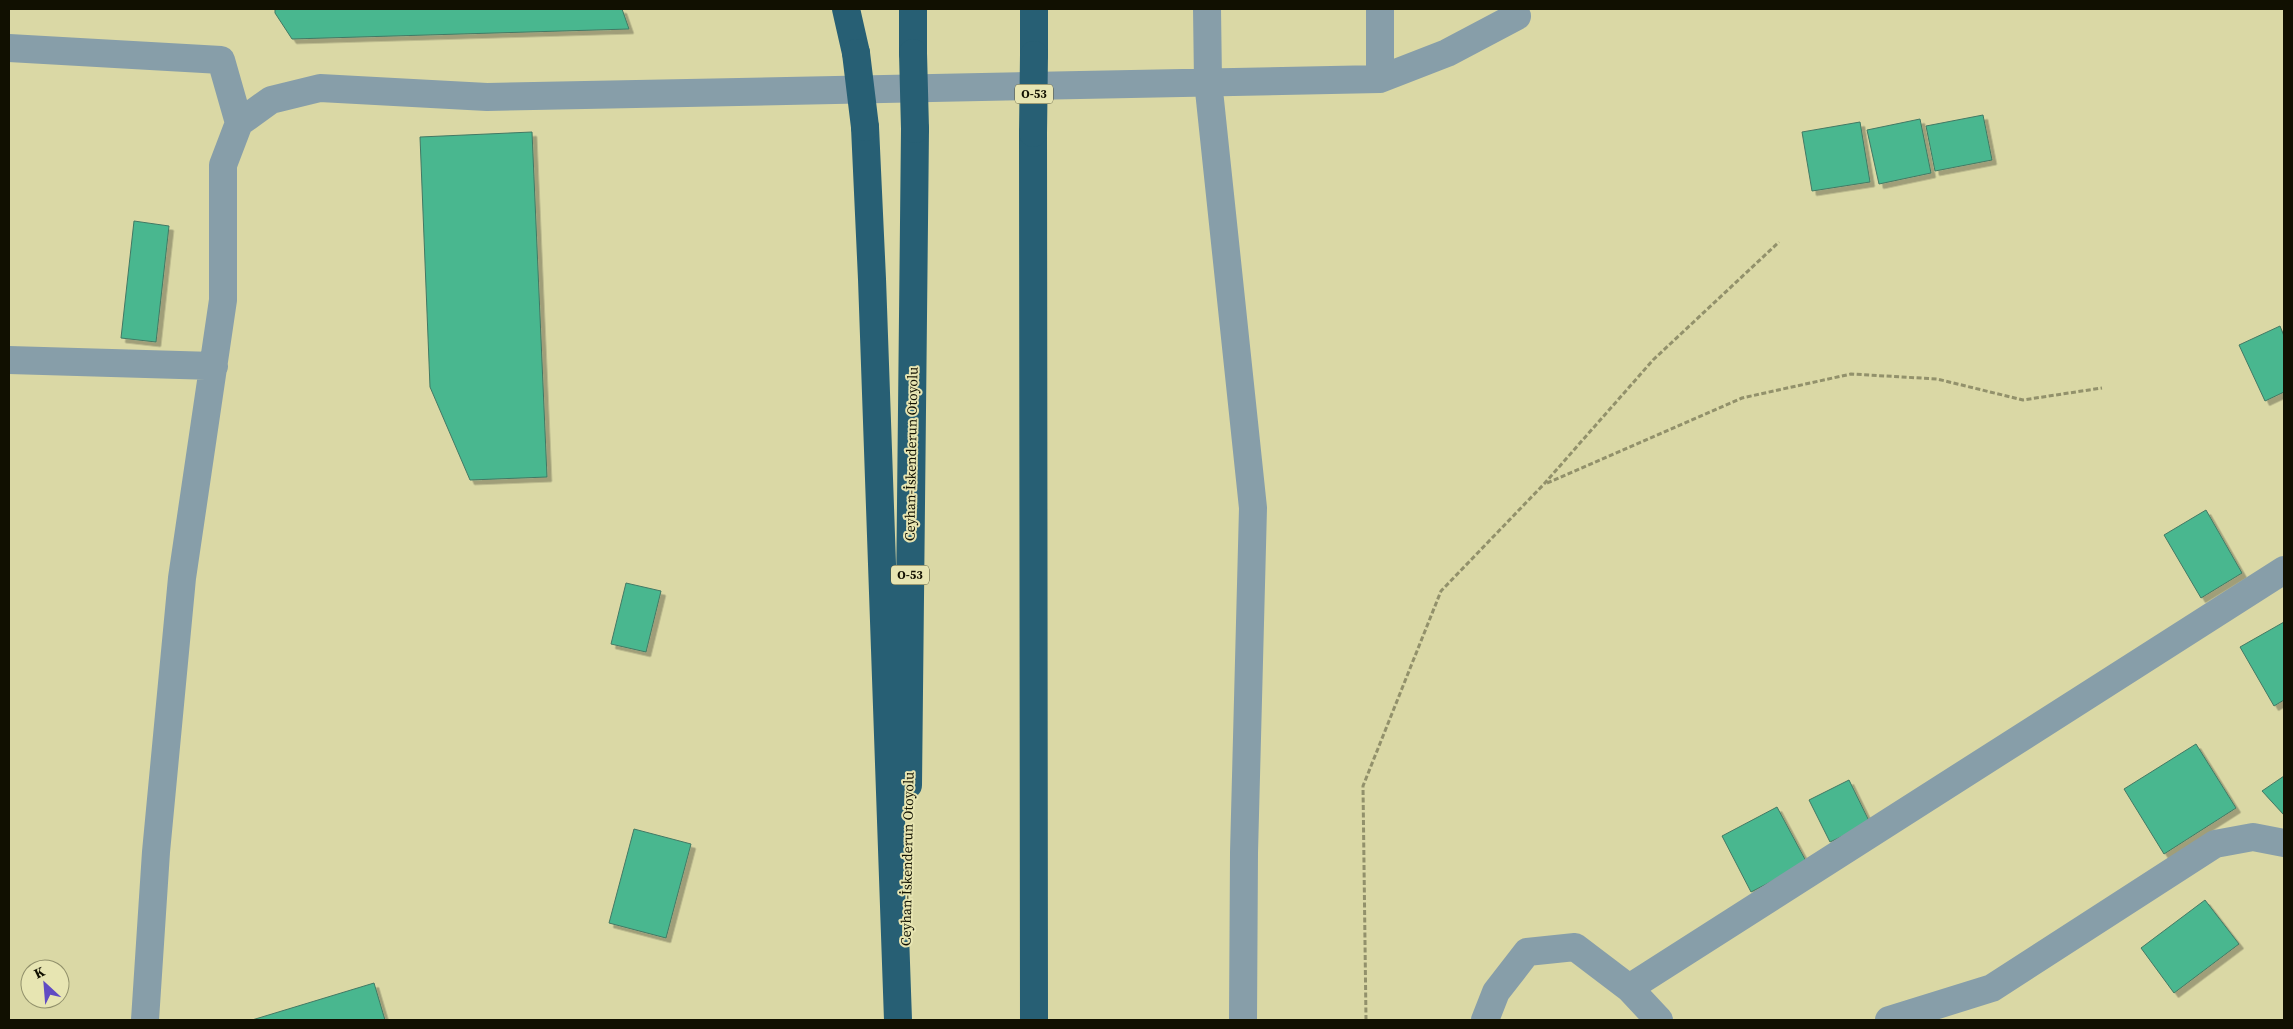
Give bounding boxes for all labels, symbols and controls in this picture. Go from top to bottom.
road number: O-53 [1015,85,1053,104]
street label: Ceyhan-İskenderun Otoyolu [899,367,923,541]
road number: O-53 [891,566,929,584]
street label: Ceyhan-İskenderun Otoyolu [895,772,919,946]
north arrow [20,959,70,1009]
text: K [31,961,48,983]

